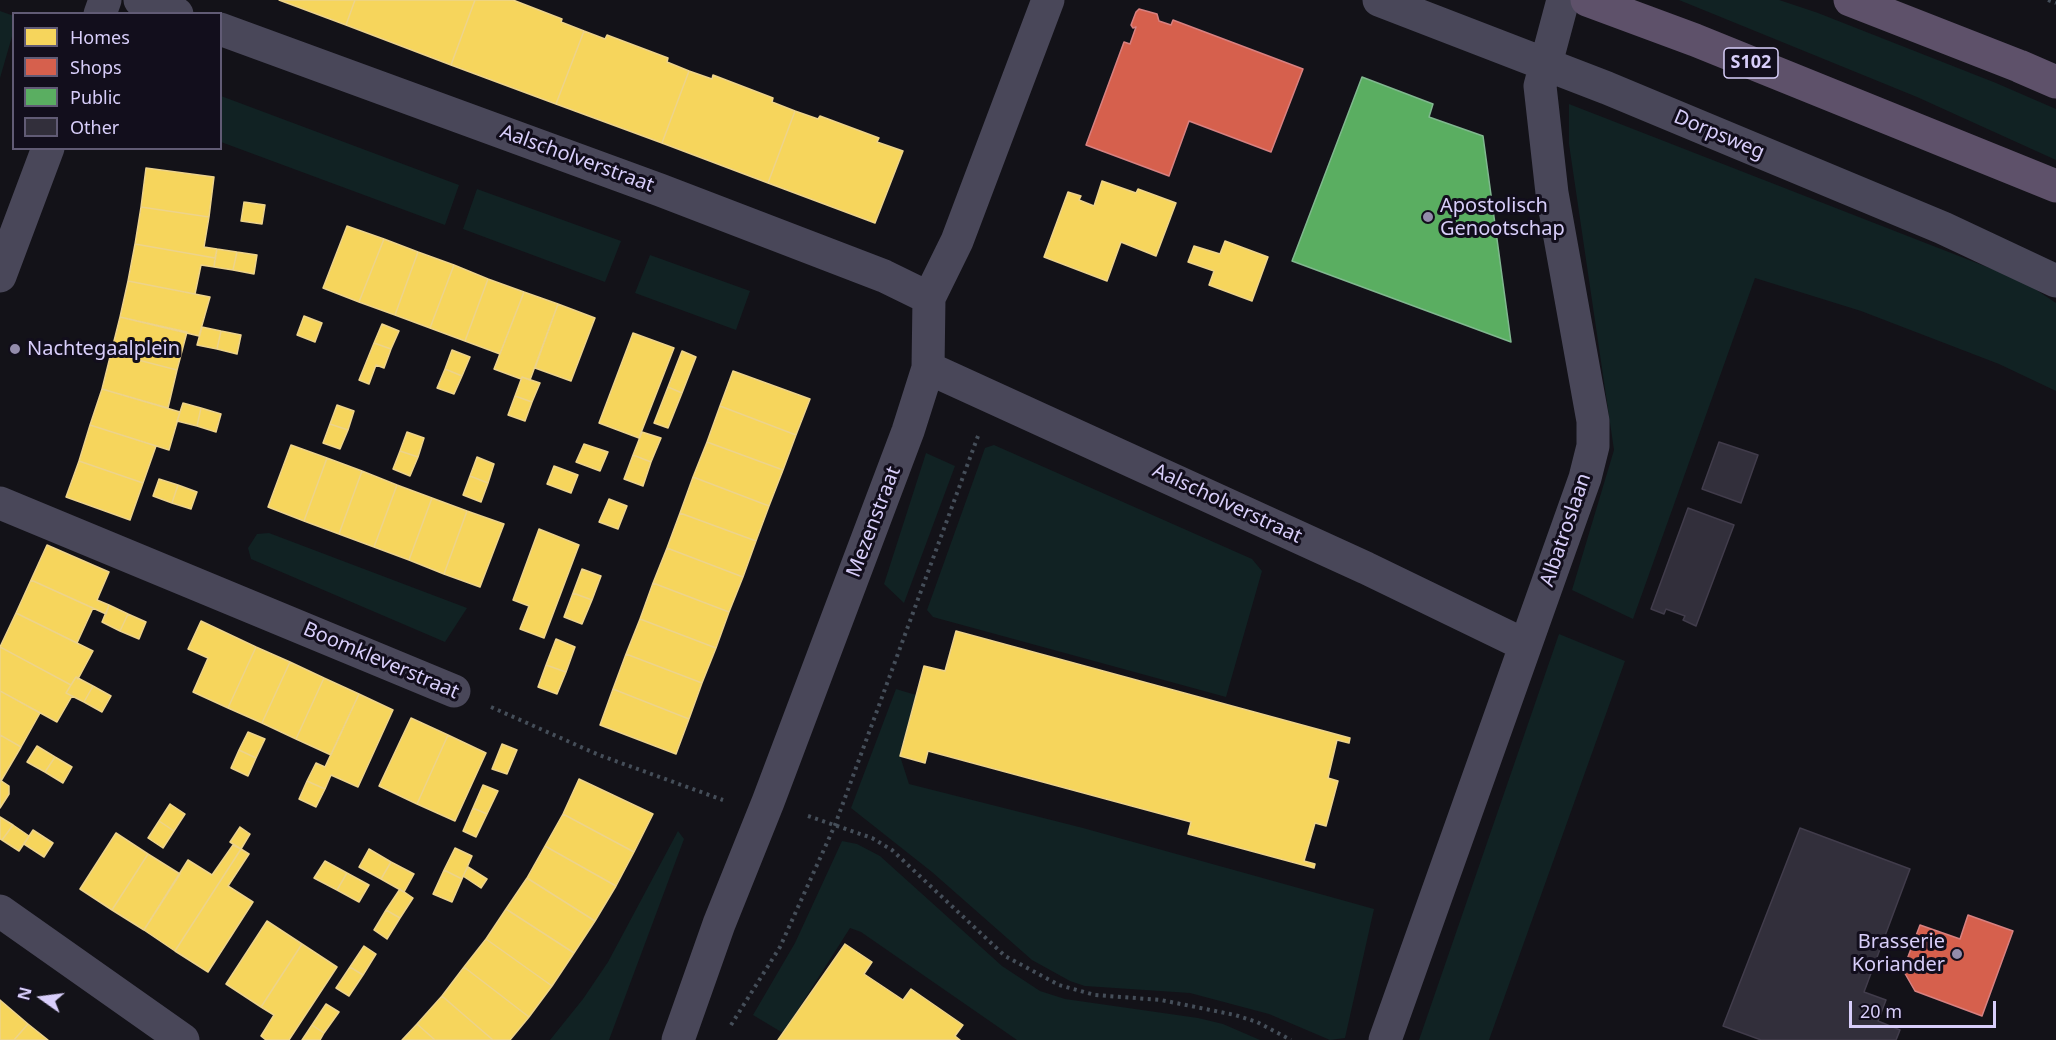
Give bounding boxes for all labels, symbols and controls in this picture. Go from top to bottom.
legend [12,12,222,150]
text: Homes [70,25,130,49]
road number: S102 [1724,48,1778,78]
text: Shops [70,55,122,79]
text: Public [70,85,121,109]
street label: Dorpsweg [1670,105,1768,165]
text: Other [70,115,119,139]
street label: Aalscholverstraat [497,120,657,198]
place label: Apostolisch Genootschap [1440,194,1565,241]
marker: Apostolisch Genootschap [1421,210,1435,224]
place label: Nachtegaalplein [27,337,180,361]
marker: Nachtegaalplein [8,342,22,356]
street label: Aalscholverstraat [1149,459,1305,549]
street label: Mezenstraat [842,463,906,581]
street label: Albatroslaan [1535,470,1597,590]
street label: Boomkleverstraat [300,617,462,705]
place label: Brasserie Koriander [1852,930,1945,977]
marker: Brasserie Koriander [1950,947,1964,961]
north arrow [12,968,72,1028]
text: N [12,985,37,1003]
scale bar [1852,989,1999,1027]
text: 20 m [1860,999,1902,1023]

